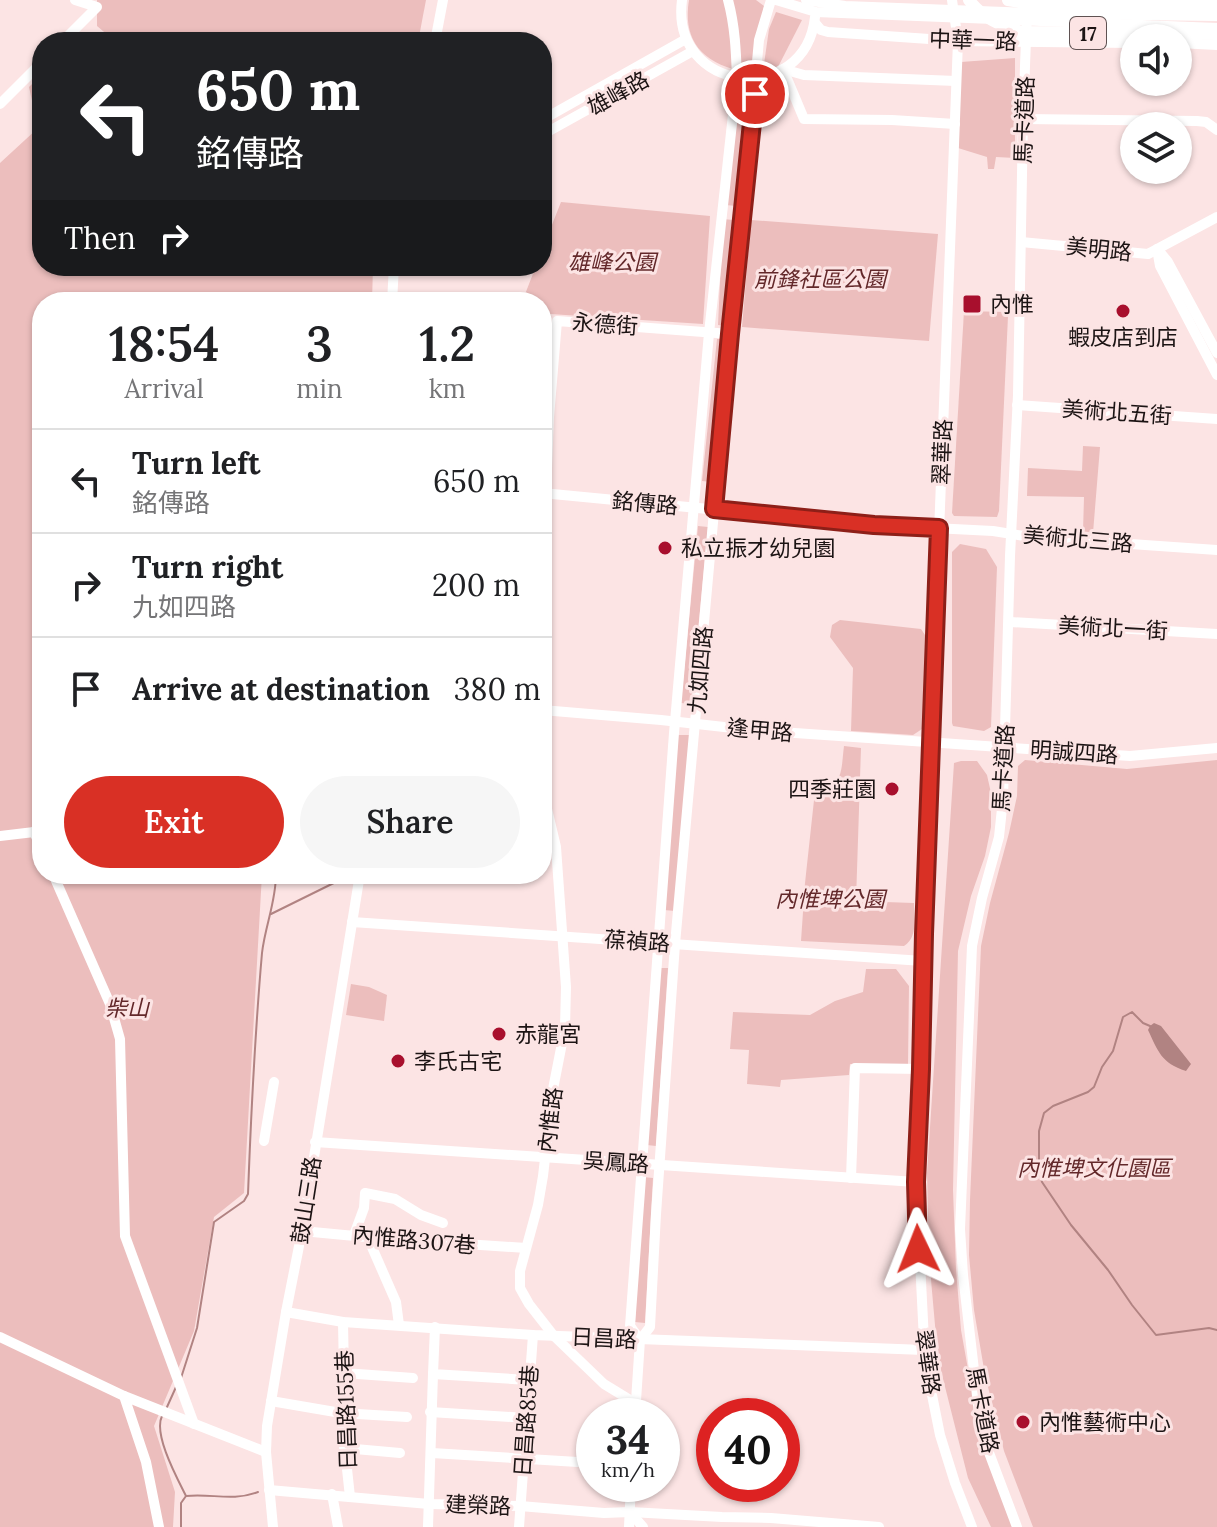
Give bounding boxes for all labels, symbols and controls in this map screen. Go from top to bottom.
road number: 17 [1070,17,1106,49]
street label: 中華一路 [929,24,1017,56]
map controls [1120,24,1192,184]
button: sound [1120,24,1192,96]
text: 650 m [196,54,360,125]
pin [721,60,789,128]
icon: left [64,64,168,168]
street label: 雄峰路 [582,65,654,121]
icon: arrive [733,72,777,116]
street label: 馬卡道路 [1008,76,1040,164]
button: layers [1120,112,1192,184]
text: 銘傳路 [196,130,304,176]
icon: right [152,216,196,260]
text: Then [64,219,136,257]
street label: 美明路 [1065,232,1133,266]
park label: 雄峰公園 [568,248,659,276]
park label: 前鋒社區公園 [754,265,889,293]
place label: 內惟 [990,290,1034,318]
marker: 內惟 [961,293,983,315]
marker: 蝦皮店到店 [1114,302,1132,320]
street label: 永德街 [571,308,639,340]
text: 18:54 [109,313,219,374]
text: 3 [306,313,333,374]
text: 1.2 [419,313,475,374]
place label: 蝦皮店到店 [1068,323,1178,351]
text: Arrival [124,372,204,405]
text: min [296,372,343,405]
text: km [429,372,466,405]
street label: 美術北五街 [1061,394,1173,430]
street label: 翠華路 [927,419,957,485]
text: Turn left [132,444,260,482]
icon: left [64,459,108,503]
text: 650 m [433,462,520,500]
text: 銘傳路 [132,486,210,519]
street label: 銘傳路 [611,486,679,520]
street label: 美術北三路 [1022,520,1134,558]
place label: 私立振才幼兒園 [681,534,835,562]
marker: 私立振才幼兒園 [656,539,674,557]
text: Turn right [132,548,283,586]
icon: right [64,563,108,607]
text: 200 m [432,566,520,604]
text: 九如四路 [132,590,236,623]
street label: 美術北一街 [1057,611,1169,645]
street label: 九如四路 [682,625,718,715]
icon: arrive [64,667,108,711]
text: Arrive at destination [132,670,430,708]
text: 380 m [454,670,541,708]
street label: 逢甲路 [726,713,794,747]
street label: 馬卡道路 [987,723,1019,813]
street label: 明誠四路 [1029,735,1119,769]
place label: 四季莊園 [788,775,876,803]
button: Exit [64,776,284,868]
button: Share [300,776,520,868]
marker: 四季莊園 [883,780,901,798]
park label: 內惟埤公園 [775,885,888,913]
street label: 葆禎路 [603,925,671,957]
park label: 柴山 [105,994,151,1022]
place label: 赤龍宮 [515,1020,581,1048]
marker: 赤龍宮 [490,1025,508,1043]
place label: 李氏古宅 [414,1047,502,1075]
marker: 李氏古宅 [389,1052,407,1070]
street label: 內惟路 [532,1086,568,1154]
street label: 吳鳳路 [582,1146,650,1178]
street label: 鼓山三路 [285,1154,327,1246]
park label: 內惟埤文化園區 [1017,1154,1174,1182]
position arrow [876,1207,960,1291]
street label: 內惟路307巷 [351,1221,477,1259]
street label: 日昌路 [570,1322,638,1354]
street label: 翠華路 [910,1327,946,1397]
street label: 日昌路155巷 [330,1350,362,1470]
street label: 日昌路85巷 [508,1364,544,1478]
street label: 馬卡道路 [961,1364,1005,1456]
speed limit sign: 40 [696,1398,800,1502]
place label: 內惟藝術中心 [1039,1408,1171,1436]
marker: 內惟藝術中心 [1014,1413,1032,1431]
text: 34 [606,1414,650,1465]
text: km/h [601,1457,655,1482]
street label: 建榮路 [445,1490,511,1520]

